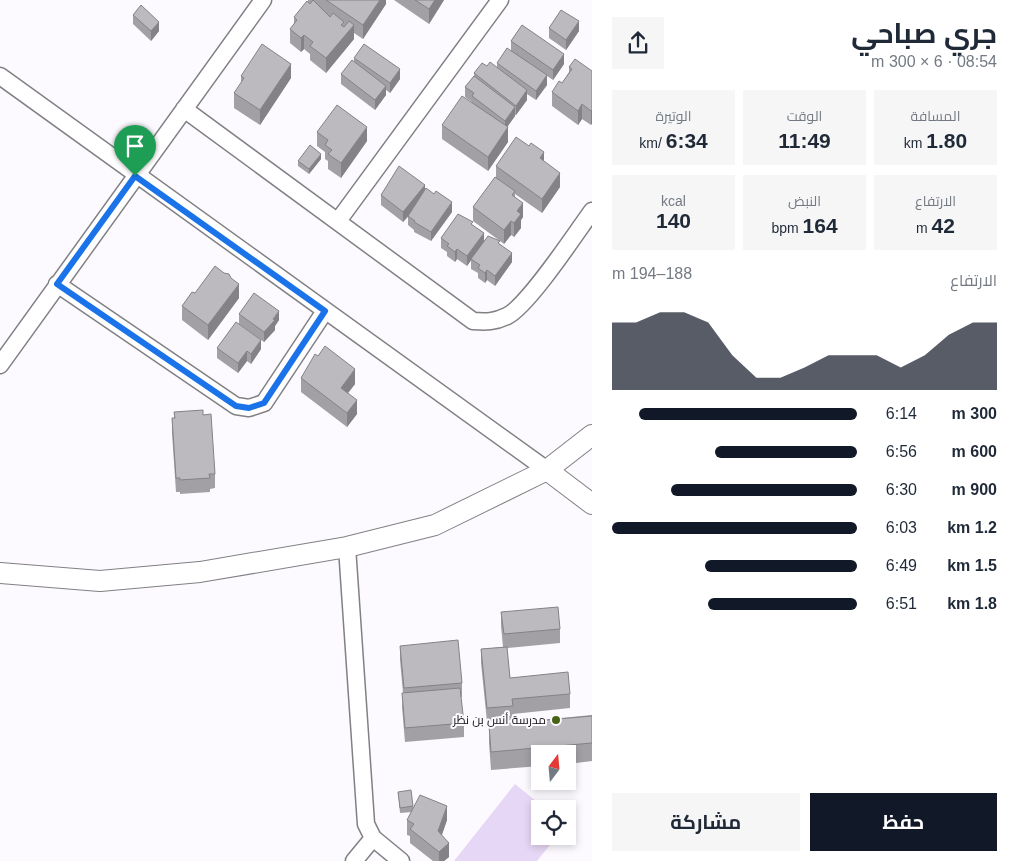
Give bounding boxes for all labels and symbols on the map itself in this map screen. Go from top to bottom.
pin [114,125,156,176]
place label: مدرسة أنس بن نظر [452,712,546,727]
marker: مدرسة أنس بن نظر [550,714,562,726]
north arrow [531,745,576,790]

